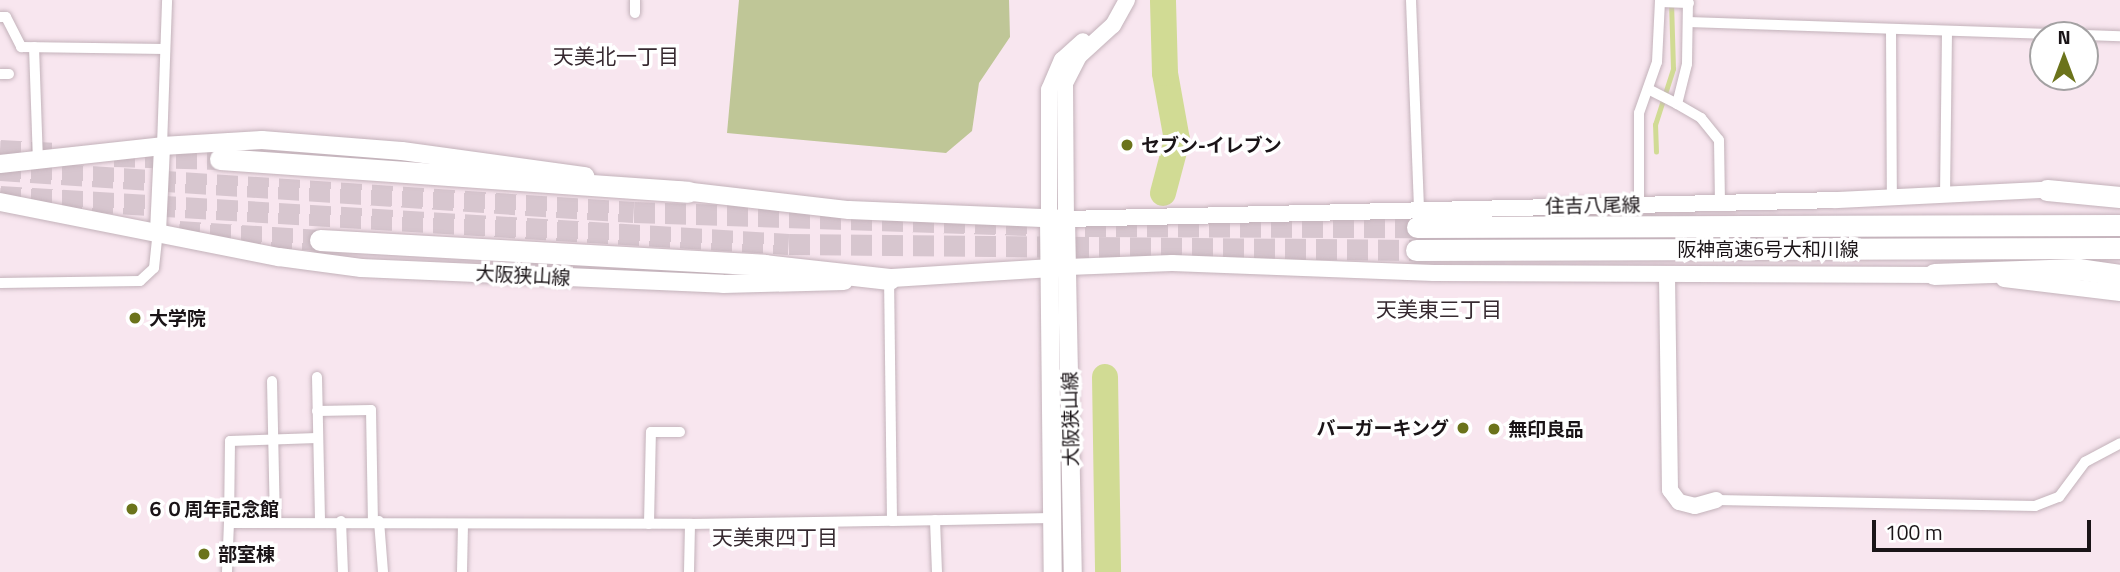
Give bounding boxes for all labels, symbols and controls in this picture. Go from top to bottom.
north arrow [2029,21,2099,91]
text: N [2057,22,2071,51]
district label: 天美北一丁目 [553,43,679,69]
place label: セブン-イレブン [1141,134,1282,156]
marker: セブン-イレブン [1119,137,1135,153]
street label: 住吉八尾線 [1545,193,1641,217]
street label: 阪神高速6号大和川線 [1677,238,1859,260]
street label: 大阪狭山線 [475,261,571,289]
district label: 天美東三丁目 [1376,296,1502,322]
place label: 大学院 [149,307,206,329]
marker: 大学院 [127,310,143,326]
street label: 大阪狭山線 [1058,371,1082,467]
place label: バーガーキング [1316,417,1449,439]
place label: 無印良品 [1508,418,1584,440]
marker: バーガーキング [1455,420,1471,436]
marker: 無印良品 [1486,421,1502,437]
place label: ６０周年記念館 [146,498,279,520]
marker: ６０周年記念館 [124,501,140,517]
scale bar [1875,505,2094,550]
text: 100 m [1885,516,1942,548]
district label: 天美東四丁目 [712,524,838,550]
place label: 部室棟 [218,543,275,565]
marker: 部室棟 [196,546,212,562]

